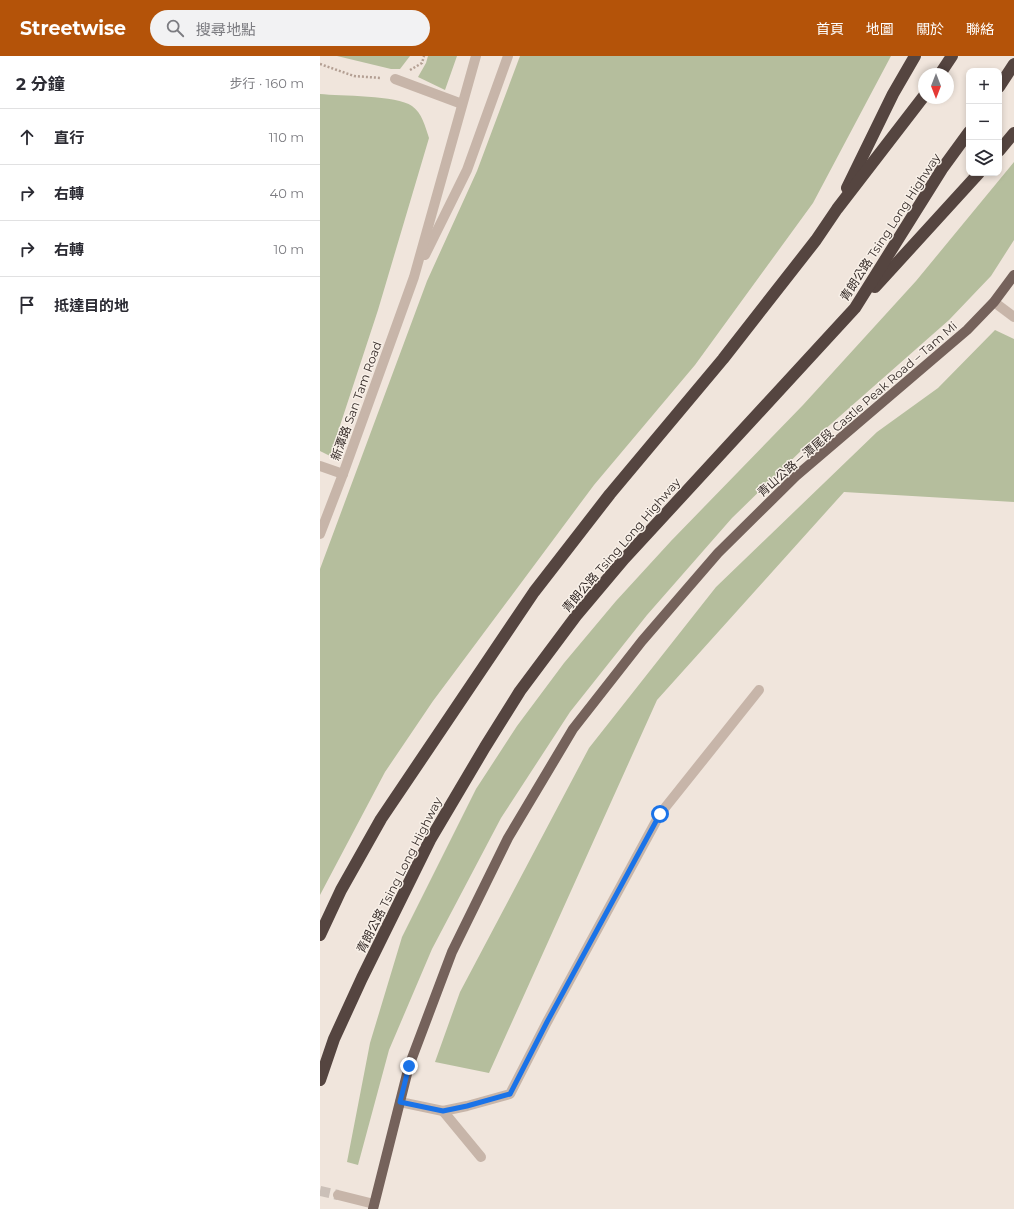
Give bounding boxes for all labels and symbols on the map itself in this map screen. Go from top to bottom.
north arrow [918,68,954,104]
street label: 青朗公路 Tsing Long Highway [837,150,944,304]
street label: 青山公路－潭尾段 Castle Peak Road – Tam Mi [754,318,960,500]
street label: 新潭路 San Tam Road [327,339,385,463]
street label: 青朗公路 Tsing Long Highway [559,474,684,615]
street label: 青朗公路 Tsing Long Highway [353,794,445,955]
route start [651,805,669,823]
route end [400,1057,418,1075]

